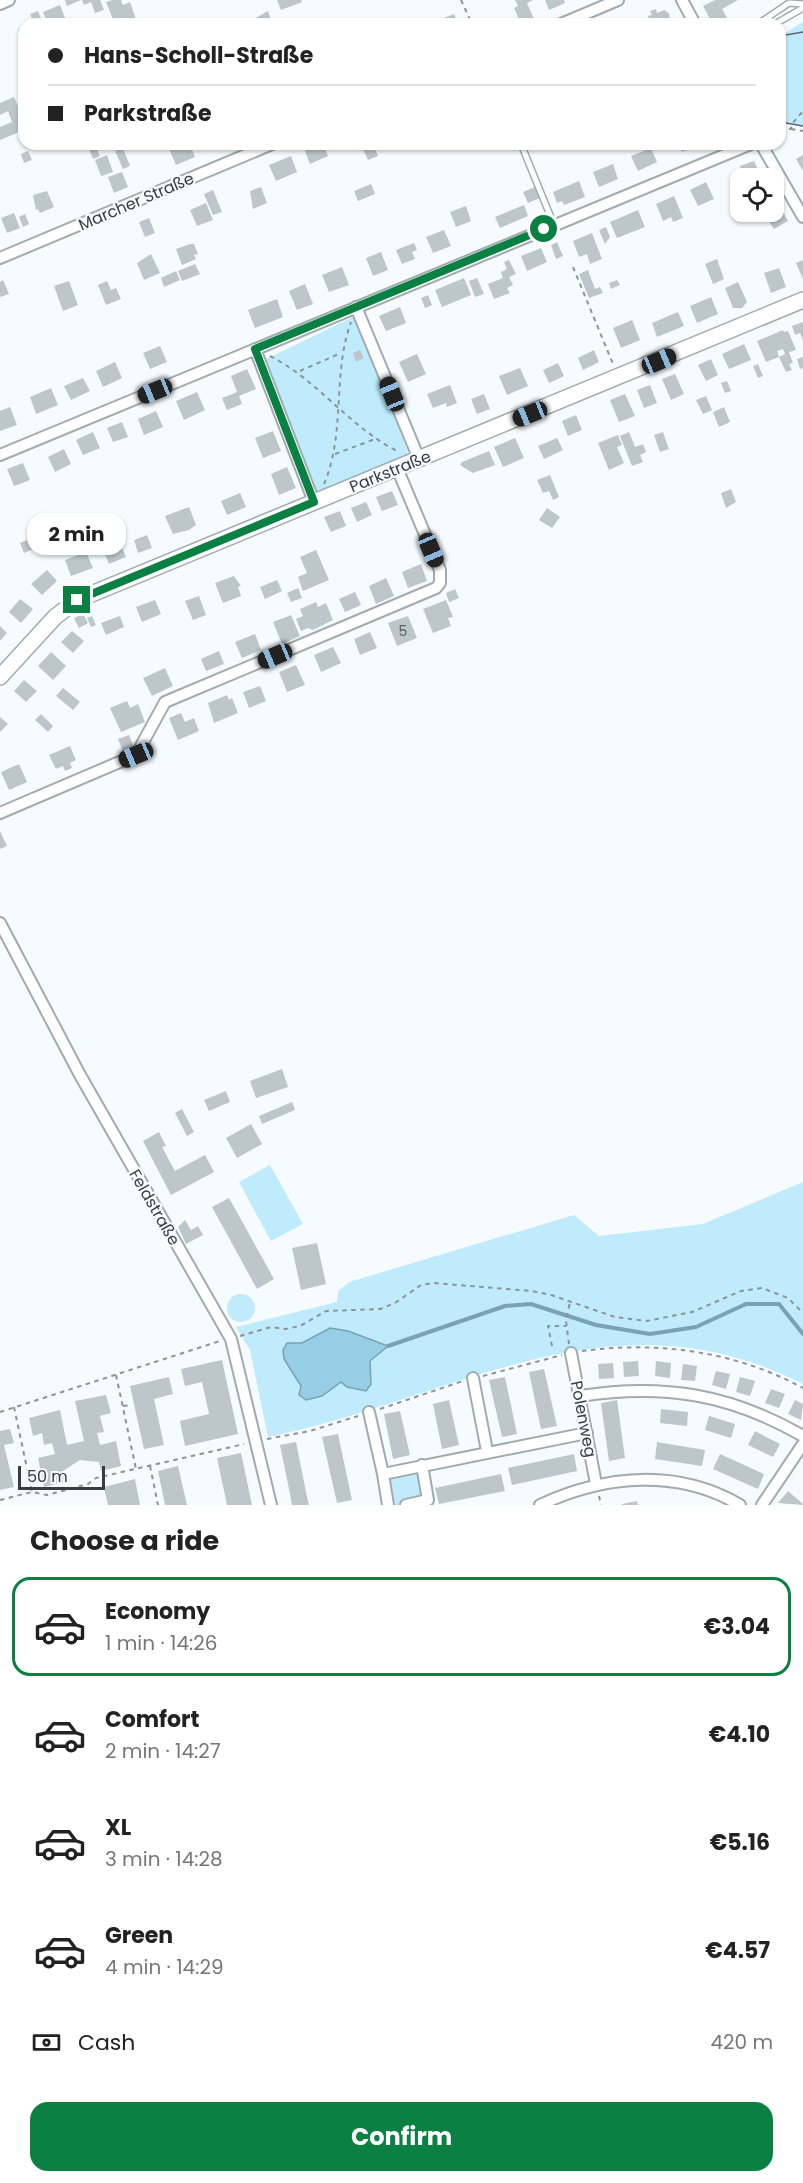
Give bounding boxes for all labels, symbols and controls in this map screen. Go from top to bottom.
text: Hans-Scholl-Straße [84,40,313,71]
text: Parkstraße [84,98,212,129]
street label: Marcher Straße [75,167,198,236]
map controls [730,168,784,222]
button: locate [730,168,784,222]
route start [530,215,557,242]
car [639,346,679,376]
car [377,374,407,414]
car [135,376,175,406]
car [510,399,550,429]
street label: Parkstraße [346,445,434,498]
callout: 2 min [28,513,127,555]
text: 2 min [48,520,105,548]
car [416,530,446,570]
route end [63,586,90,613]
house number: 5 [399,621,407,641]
car [255,641,295,671]
car [116,740,156,770]
street label: Feldstraße [123,1165,186,1250]
street label: Polenweg [565,1379,602,1459]
scale bar [18,1463,105,1490]
text: 50 m [27,1465,68,1488]
text: Choose a ride [30,1522,219,1559]
text: Economy [105,1596,210,1627]
icon: car [33,1600,87,1654]
text: €3.04 [704,1611,770,1642]
text: 1 min · 14:26 [105,1629,217,1657]
text: Comfort [105,1704,199,1735]
icon: car [33,1708,87,1762]
text: €4.10 [709,1719,770,1750]
text: 2 min · 14:27 [105,1737,221,1765]
text: XL [105,1812,131,1843]
icon: car [33,1816,87,1870]
text: €5.16 [710,1827,770,1858]
text: 3 min · 14:28 [105,1845,223,1873]
text: Green [105,1920,173,1951]
icon: car [33,1924,87,1978]
text: €4.57 [705,1935,770,1966]
text: 4 min · 14:29 [105,1953,224,1981]
icon: cash [30,2026,63,2059]
text: Cash [78,2027,135,2058]
text: 420 m [710,2028,773,2056]
button: Confirm [30,2102,773,2171]

